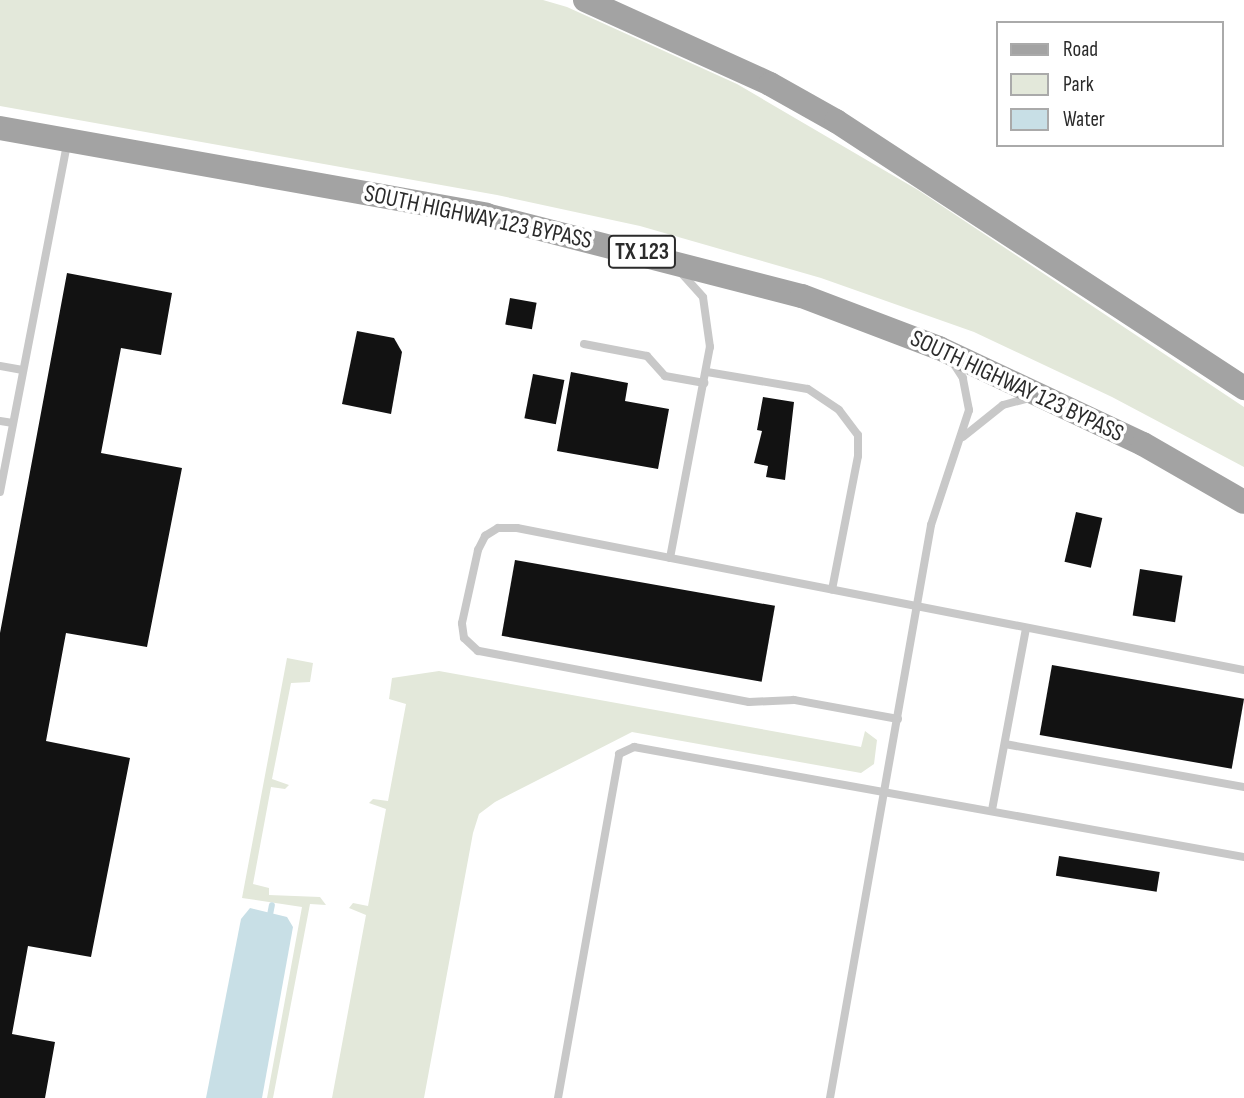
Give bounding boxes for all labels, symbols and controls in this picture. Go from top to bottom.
legend [996,21,1223,147]
text: Road [1063,37,1098,62]
text: Park [1063,72,1094,97]
text: Water [1063,107,1105,132]
street label: SOUTH HIGHWAY 123 BYPASS [362,179,594,255]
road number: TX 123 [607,232,677,272]
street label: SOUTH HIGHWAY 123 BYPASS [906,324,1128,448]

